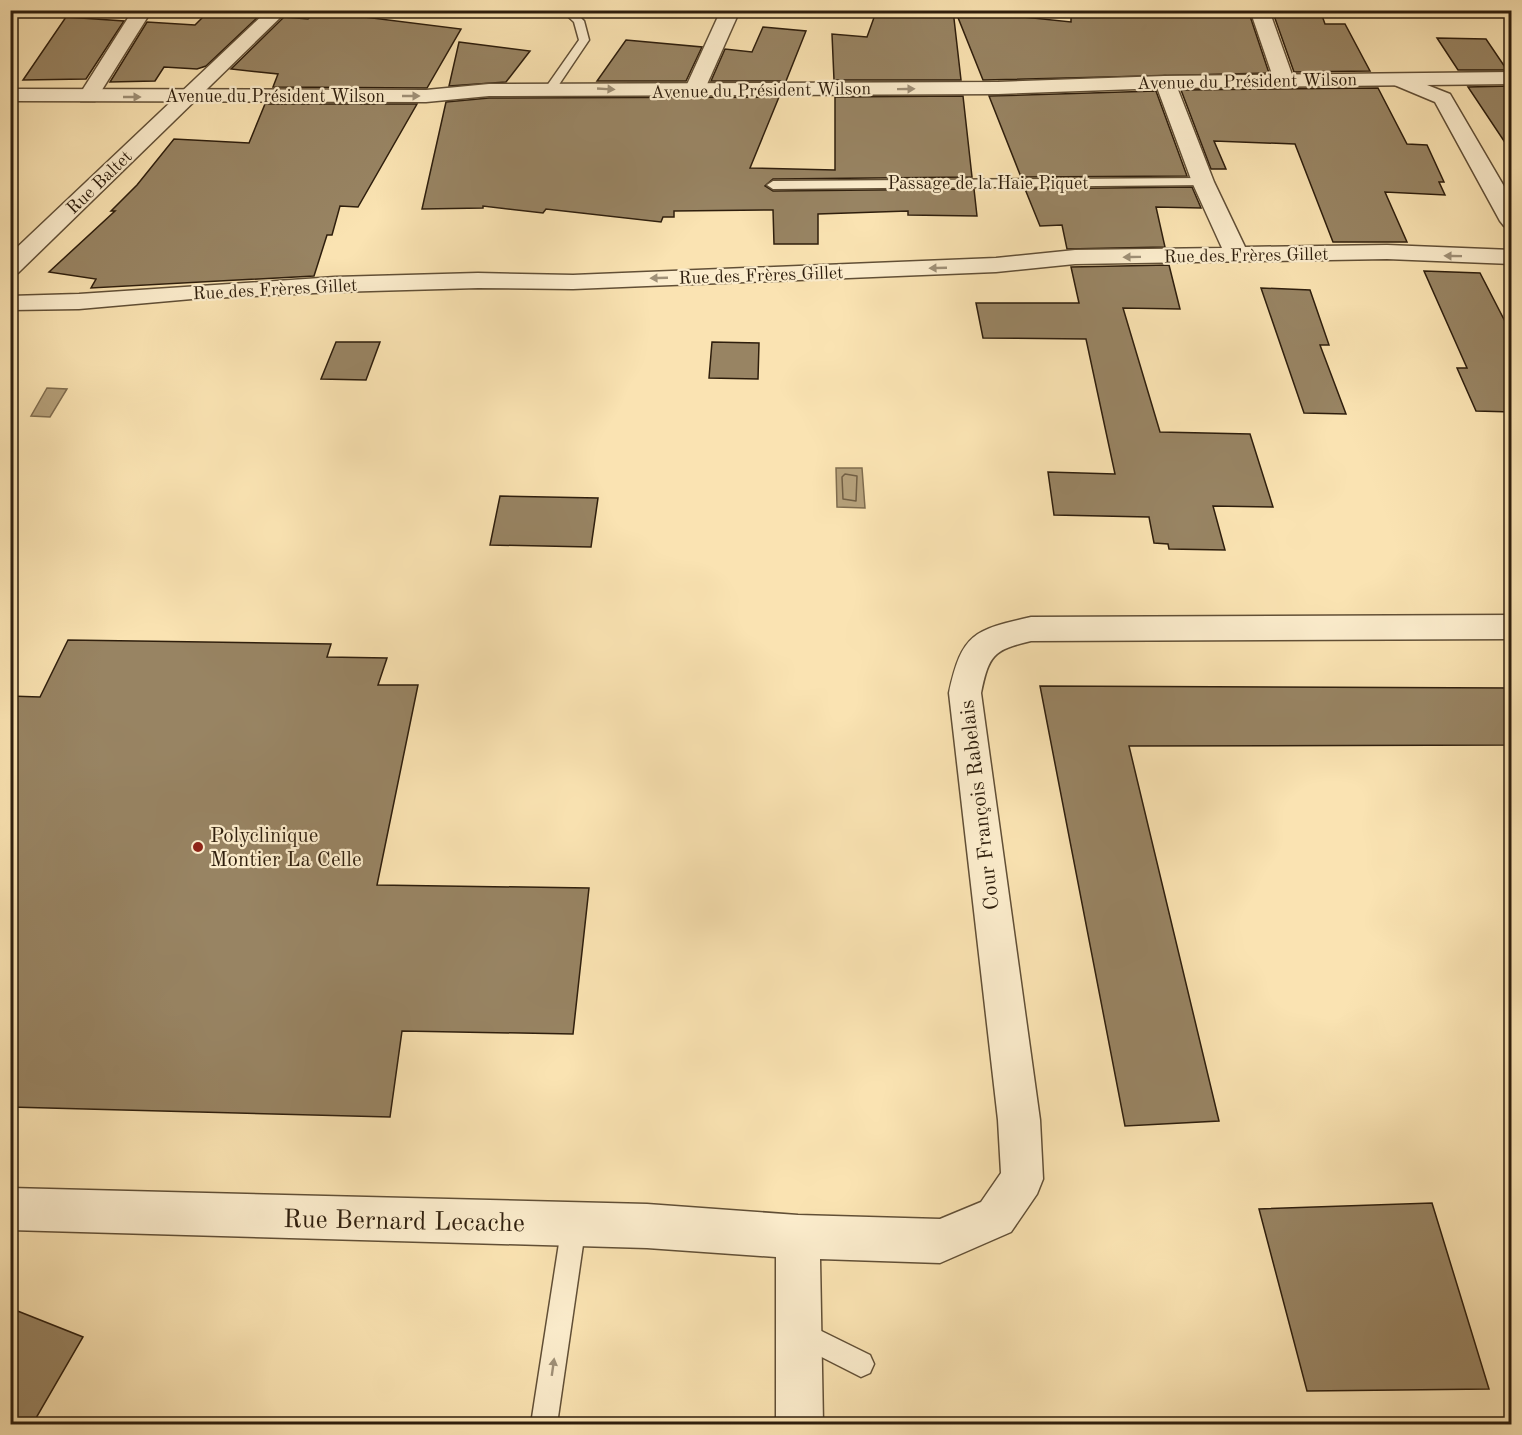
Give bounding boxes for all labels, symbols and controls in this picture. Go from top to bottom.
street label: Avenue du Président Wilson [1137,71,1358,93]
street label: Avenue du Président Wilson [651,80,872,102]
one-way arrow [896,84,915,94]
one-way arrow [596,85,615,94]
street label: Avenue du Président Wilson [165,88,385,106]
one-way arrow [401,91,420,101]
one-way arrow [122,92,141,102]
street label: Rue Baltet [64,147,136,218]
street label: Passage de la Haie Piquet [888,175,1089,193]
street label: Rue des Frères Gillet [1163,246,1329,266]
one-way arrow [1444,251,1463,261]
one-way arrow [1123,252,1142,261]
one-way arrow [928,263,947,272]
street label: Rue des Frères Gillet [678,264,844,288]
one-way arrow [649,274,668,283]
street label: Rue des Frères Gillet [192,277,358,303]
street label: Cour François Rabelais [957,699,1004,911]
place label: Polyclinique Montier La Celle [210,826,362,871]
marker: Polyclinique Montier La Celle [191,840,205,854]
street label: Rue Bernard Lecache [283,1207,525,1237]
one-way arrow [548,1357,557,1376]

